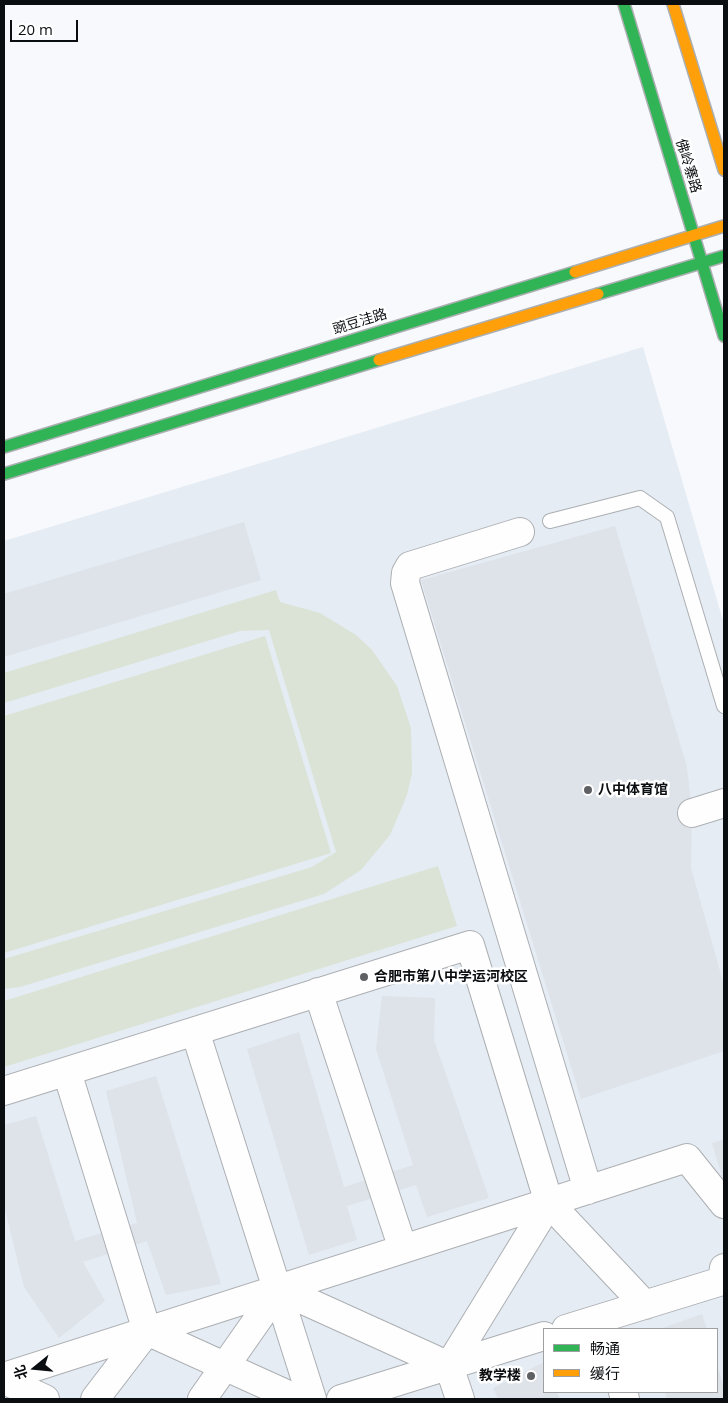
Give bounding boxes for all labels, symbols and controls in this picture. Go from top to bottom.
scale bar [12,10,80,42]
text: 20 m [18,19,53,39]
street label: 佛岭寨路 [672,137,704,195]
street label: 豌豆洼路 [331,306,389,338]
place label: 八中体育馆 [598,782,668,798]
marker: 八中体育馆 [582,784,594,796]
place label: 合肥市第八中学运河校区 [374,969,528,985]
marker: 合肥市第八中学运河校区 [358,971,370,983]
legend [543,1328,718,1393]
text: 畅通 [590,1338,620,1358]
north arrow [10,1343,60,1393]
text: 北 [9,1363,31,1382]
text: 缓行 [590,1363,620,1383]
place label: 教学楼 [479,1368,521,1384]
marker: 教学楼 [525,1370,537,1382]

